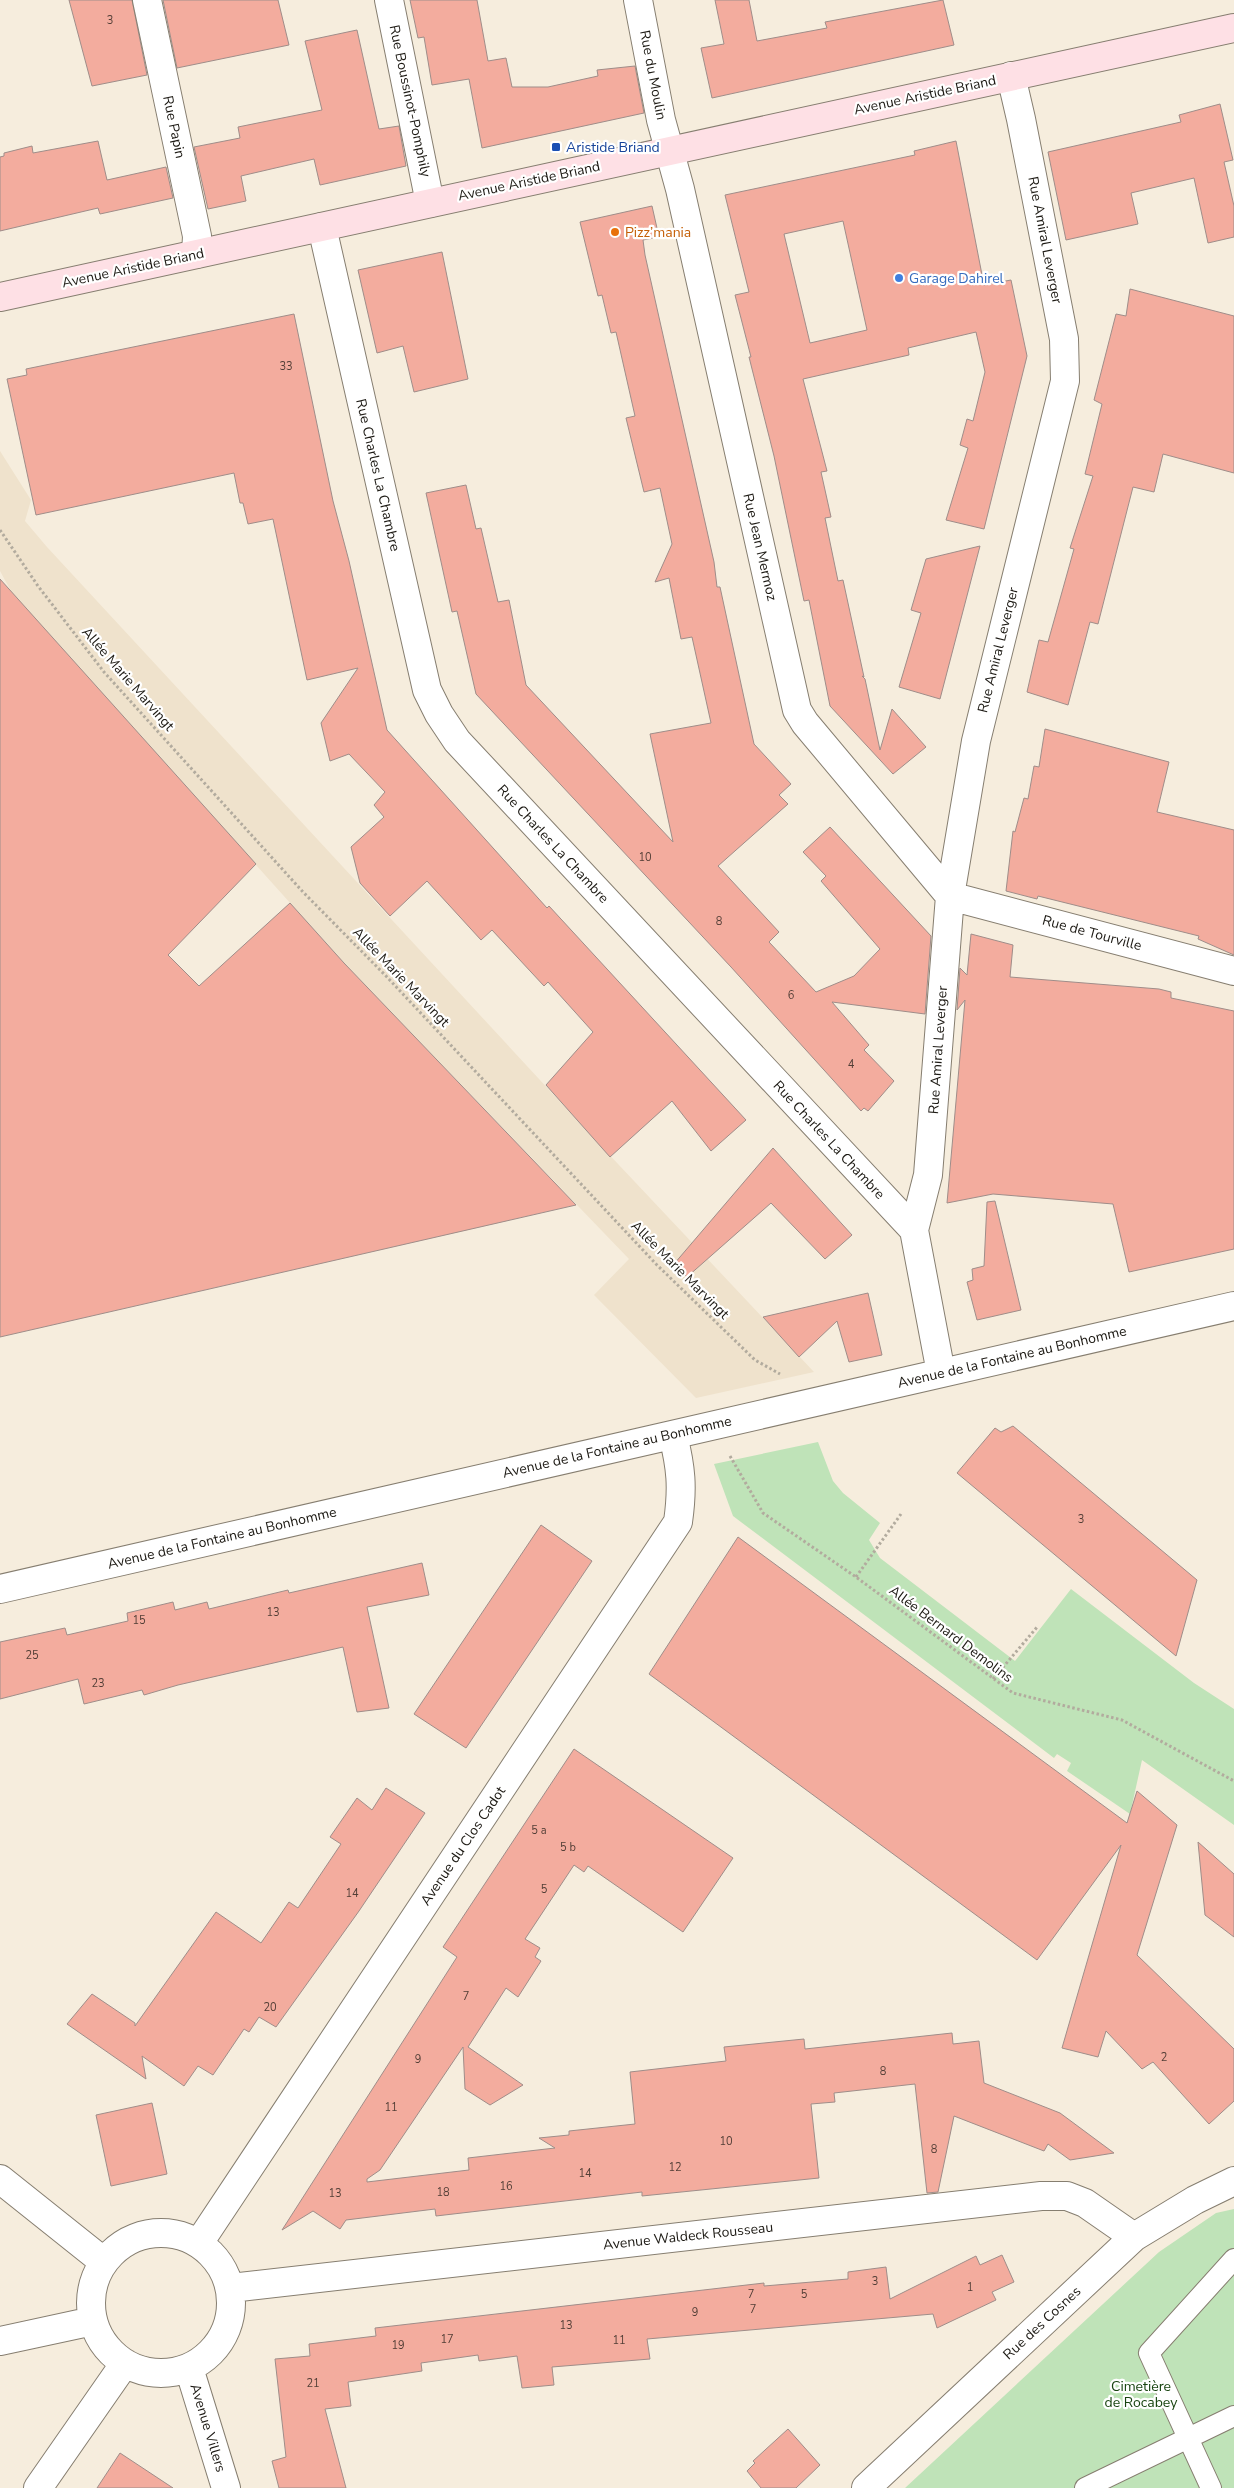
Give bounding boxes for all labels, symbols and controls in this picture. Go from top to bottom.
house number: 3 [107,13,113,28]
street label: Rue Boussinot-Pomphily [385,23,436,180]
street label: Rue du Moulin [635,29,671,121]
street label: Avenue Aristide Briand [852,71,998,119]
street label: Rue Papin [158,94,190,160]
place label: Aristide Briand [566,138,660,157]
marker: Aristide Briand [550,141,562,153]
street label: Avenue Aristide Briand [456,157,602,205]
street label: Rue Amiral Leverger [1023,175,1067,305]
place label: Pizz’mania [625,223,691,242]
marker: Pizz’mania [609,226,621,238]
street label: Avenue Aristide Briand [60,244,206,292]
place label: Garage Dahirel [909,269,1005,288]
marker: Garage Dahirel [893,272,905,284]
house number: 33 [279,359,293,374]
street label: Rue Charles La Chambre [351,397,405,553]
street label: Rue Jean Mermoz [738,491,782,603]
street label: Rue Amiral Leverger [973,585,1023,715]
street label: Allée Marie Marvingt [78,623,179,735]
street label: Rue Charles La Chambre [493,781,613,907]
house number: 10 [638,850,652,865]
street label: Rue de Tourville [1040,911,1144,955]
house number: 8 [716,914,723,929]
street label: Allée Marie Marvingt [348,923,454,1031]
street label: Rue Amiral Leverger [924,985,952,1115]
house number: 6 [788,988,795,1003]
house number: 4 [848,1057,855,1072]
street label: Rue Charles La Chambre [769,1077,889,1203]
street label: Allée Marie Marvingt [627,1217,733,1323]
street label: Avenue de la Fontaine au Bonhomme [896,1321,1128,1393]
street label: Avenue de la Fontaine au Bonhomme [501,1411,733,1483]
street label: Avenue de la Fontaine au Bonhomme [106,1502,338,1574]
house number: 3 [1078,1512,1084,1527]
street label: Allée Bernard Demolins [885,1581,1017,1687]
house number: 13 [266,1605,280,1620]
house number: 15 [132,1613,146,1628]
house number: 25 [25,1648,39,1663]
house number: 23 [91,1676,105,1691]
street label: Avenue du Clos Cadot [416,1783,510,1909]
house number: 5 a [531,1823,547,1838]
house number: 5 b [560,1840,576,1855]
house number: 5 [541,1882,548,1897]
house number: 14 [345,1886,359,1901]
house number: 7 [463,1989,469,2004]
house number: 20 [263,2000,277,2015]
house number: 2 [1161,2050,1167,2065]
house number: 9 [415,2052,421,2067]
house number: 8 [880,2064,887,2079]
house number: 11 [384,2100,398,2115]
house number: 10 [719,2134,733,2149]
house number: 8 [931,2142,938,2157]
house number: 12 [668,2160,682,2175]
house number: 14 [578,2166,592,2181]
house number: 16 [499,2179,513,2194]
house number: 18 [436,2185,450,2200]
house number: 13 [328,2186,342,2201]
street label: Avenue Waldeck Rousseau [602,2218,774,2254]
house number: 3 [872,2274,878,2289]
house number: 1 [967,2280,973,2295]
street label: Rue des Cosnes [999,2282,1085,2364]
house number: 7 [748,2287,754,2302]
house number: 5 [801,2287,808,2302]
house number: 7 [750,2302,756,2317]
house number: 9 [692,2305,698,2320]
house number: 13 [559,2318,573,2333]
house number: 17 [440,2332,454,2347]
house number: 11 [612,2333,626,2348]
house number: 19 [391,2338,405,2353]
house number: 21 [306,2376,320,2391]
park label: Cimetière de Rocabey [1105,2377,1178,2412]
street label: Avenue Villers [186,2381,231,2475]

